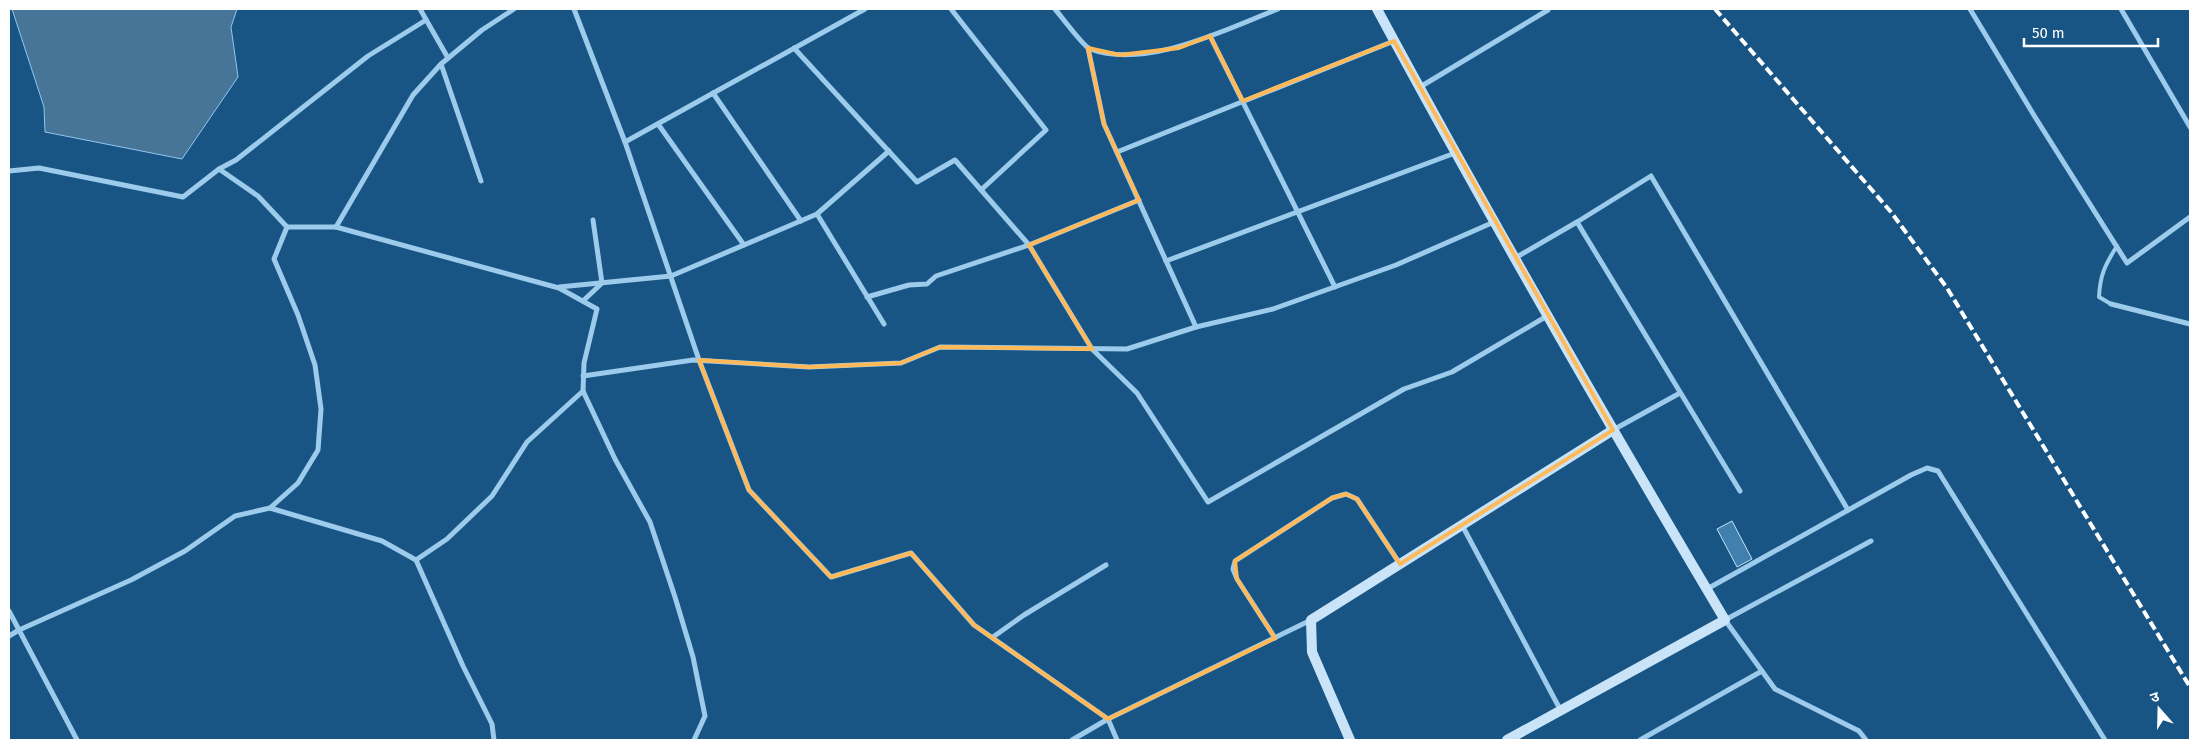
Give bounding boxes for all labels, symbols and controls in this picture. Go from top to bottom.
scale bar [2024,15,2158,47]
text: 50 m [2032,24,2065,42]
north arrow [2134,684,2184,734]
text: उ [2148,688,2162,707]

